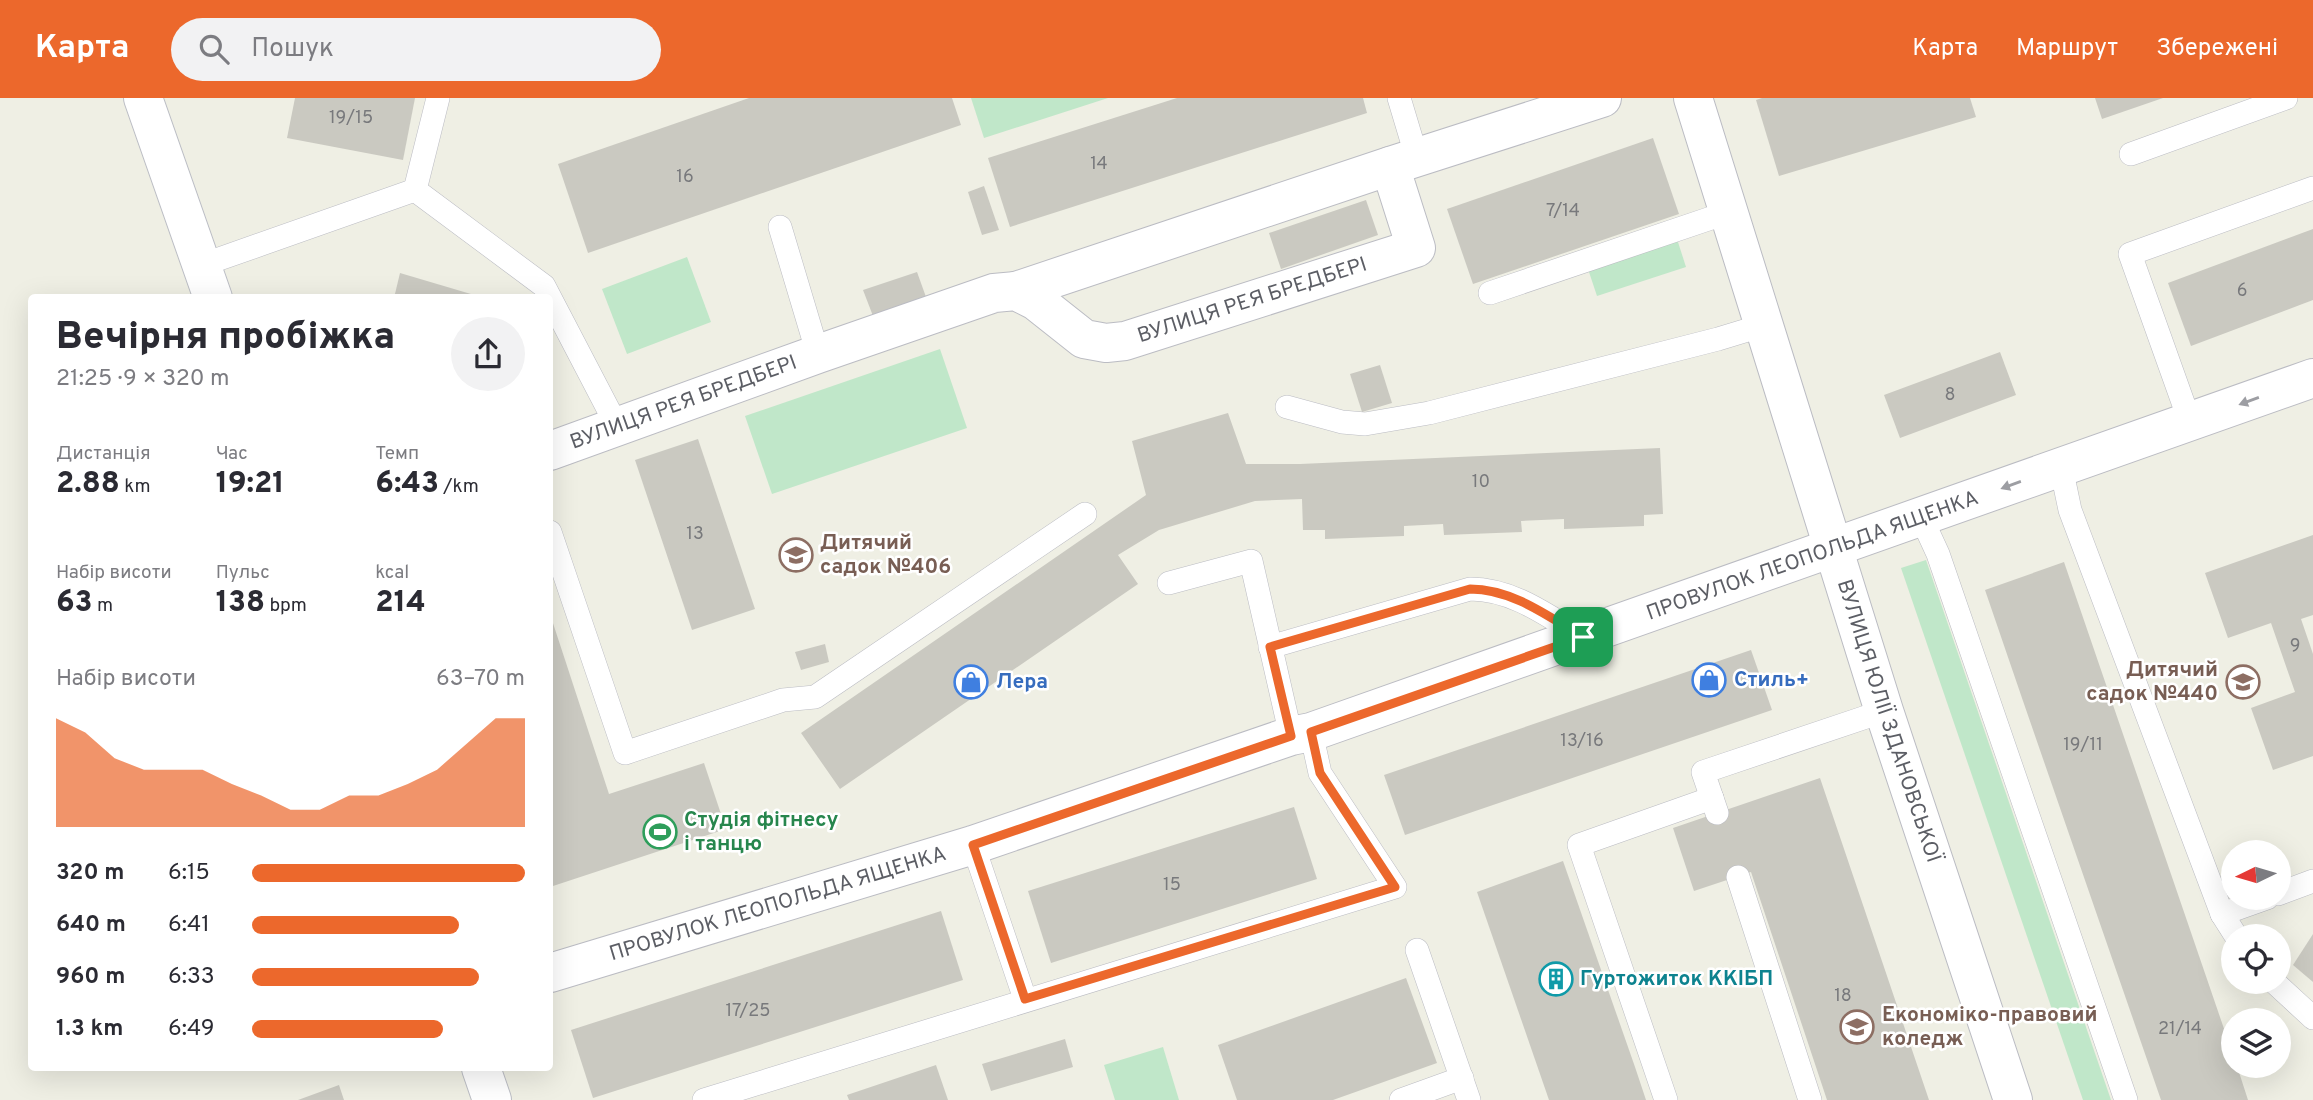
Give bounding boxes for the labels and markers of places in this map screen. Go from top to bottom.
place label: Дитячий садок №406 [820,530,951,581]
school or university icon: Дитячий садок №406 [777,536,815,574]
pin [1553,607,1613,667]
place label: Дитячий садок №440 [2086,657,2218,708]
shop icon: Стиль+ [1690,661,1728,699]
shop icon: Лера [952,663,990,701]
school or university icon: Дитячий садок №440 [2224,663,2262,701]
place label: Стиль+ [1734,667,1809,694]
place label: Лера [996,669,1048,696]
place label: Студія фітнесу і танцю [684,807,839,858]
sports icon: Студія фітнесу і танцю [641,813,679,851]
building icon: Гуртожиток ККІБП [1537,960,1575,998]
place label: Гуртожиток ККІБП [1580,966,1773,993]
place label: Економіко-правовий коледж [1882,1002,2098,1053]
school or university icon: Економіко-правовий коледж [1838,1008,1876,1046]

